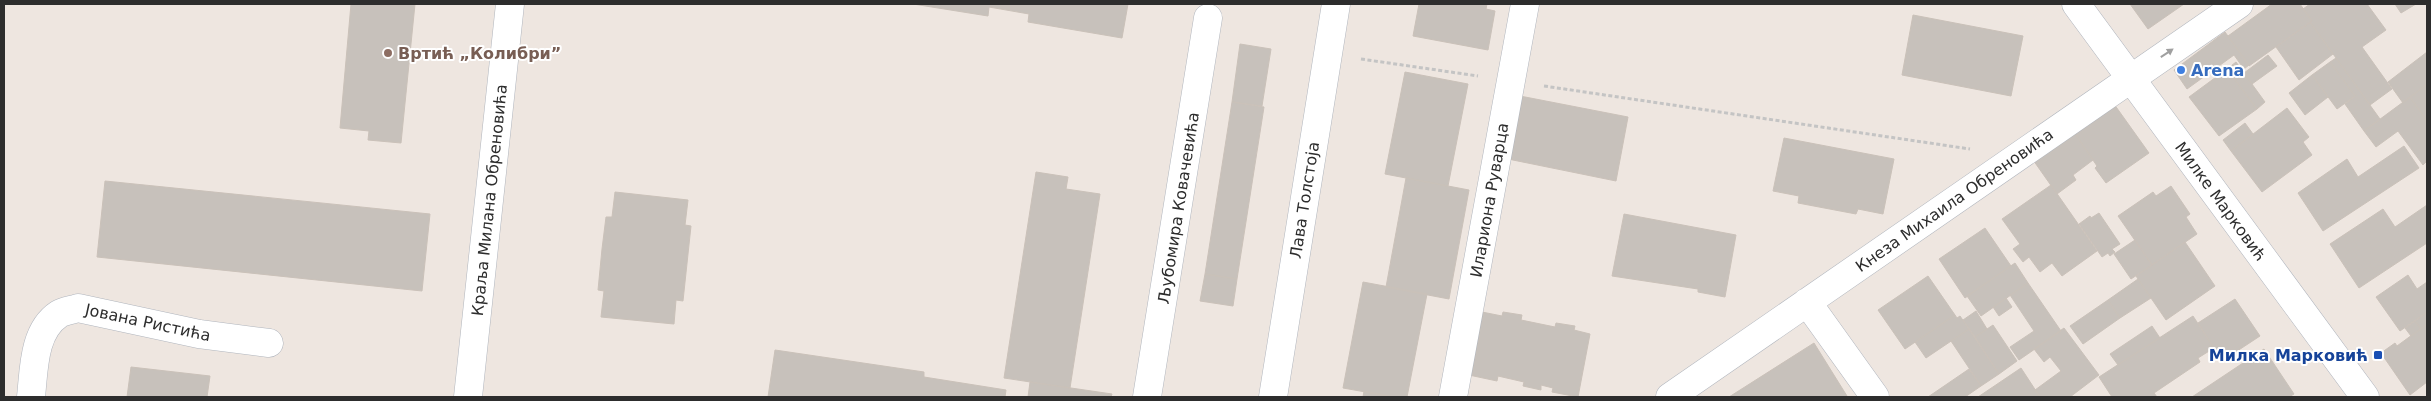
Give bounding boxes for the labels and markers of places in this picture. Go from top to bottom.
place label: Вртић „Колибри” [398,44,561,63]
marker: Вртић „Колибри” [382,47,394,59]
place label: Arena [2191,61,2244,80]
marker: Arena [2175,64,2187,76]
place label: Милка Марковић [2209,346,2368,365]
marker: Милка Марковић [2372,349,2384,361]

